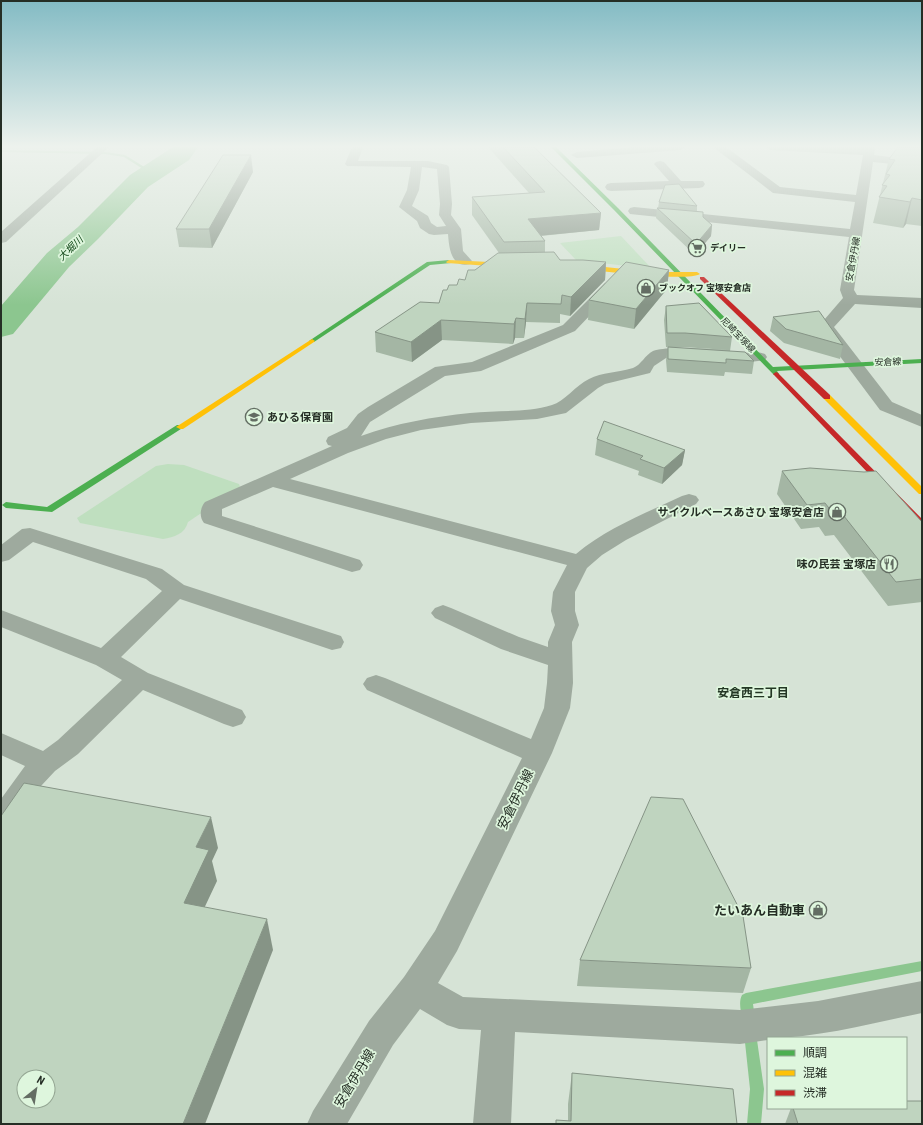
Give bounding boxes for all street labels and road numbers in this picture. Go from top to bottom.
street label: 安倉伊丹線 [844,235,862,282]
street label: 尼崎宝塚線 [719,315,758,355]
street label: 安倉線 [874,356,903,367]
street label: 安倉伊丹線 [494,767,536,832]
street label: 安倉伊丹線 [331,1047,378,1110]

